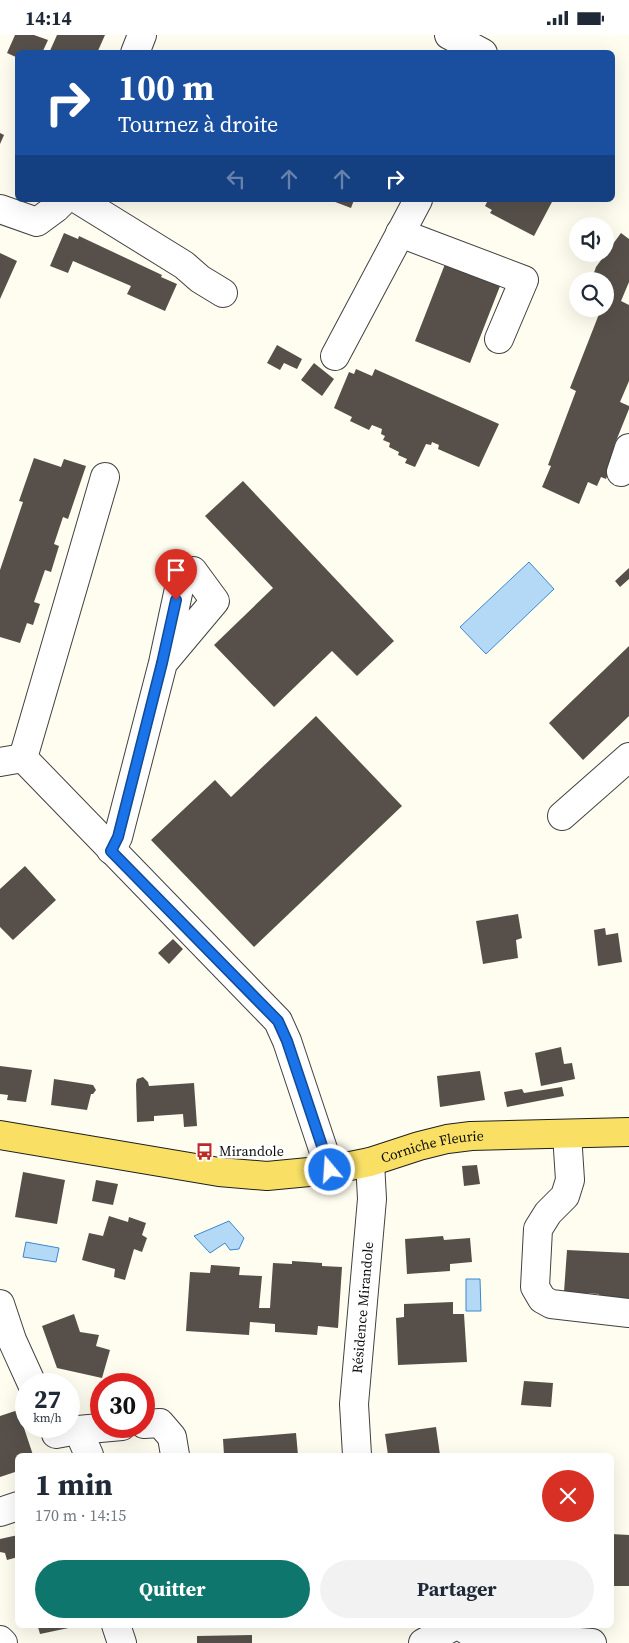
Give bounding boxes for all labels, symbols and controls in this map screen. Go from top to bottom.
text: 14:14 [25,5,72,31]
text: 100 m [118,64,214,112]
icon: right [35,70,100,135]
text: Tournez à droite [118,109,278,139]
icon: left [222,165,250,193]
icon: ahead [275,165,303,193]
icon: ahead [328,165,356,193]
icon: right [381,165,409,193]
map controls [569,217,614,317]
button: sound [569,217,614,262]
button: search [569,272,614,317]
pin [155,549,197,600]
icon: arrive [162,556,190,584]
street label: Corniche Fleurie [378,1126,484,1168]
bus stop icon: Mirandole [195,1141,215,1161]
place label: Mirandole [219,1141,284,1161]
position arrow [303,1143,355,1195]
street label: Résidence Mirandole [347,1241,378,1374]
speed limit sign: 30 [90,1373,155,1438]
text: 27 [34,1382,61,1416]
text: km/h [33,1410,62,1426]
text: 1 min [35,1464,113,1505]
button: close [542,1470,594,1522]
text: 170 m · 14:15 [35,1504,126,1526]
button: Quitter [35,1560,310,1618]
button: Partager [320,1560,594,1618]

